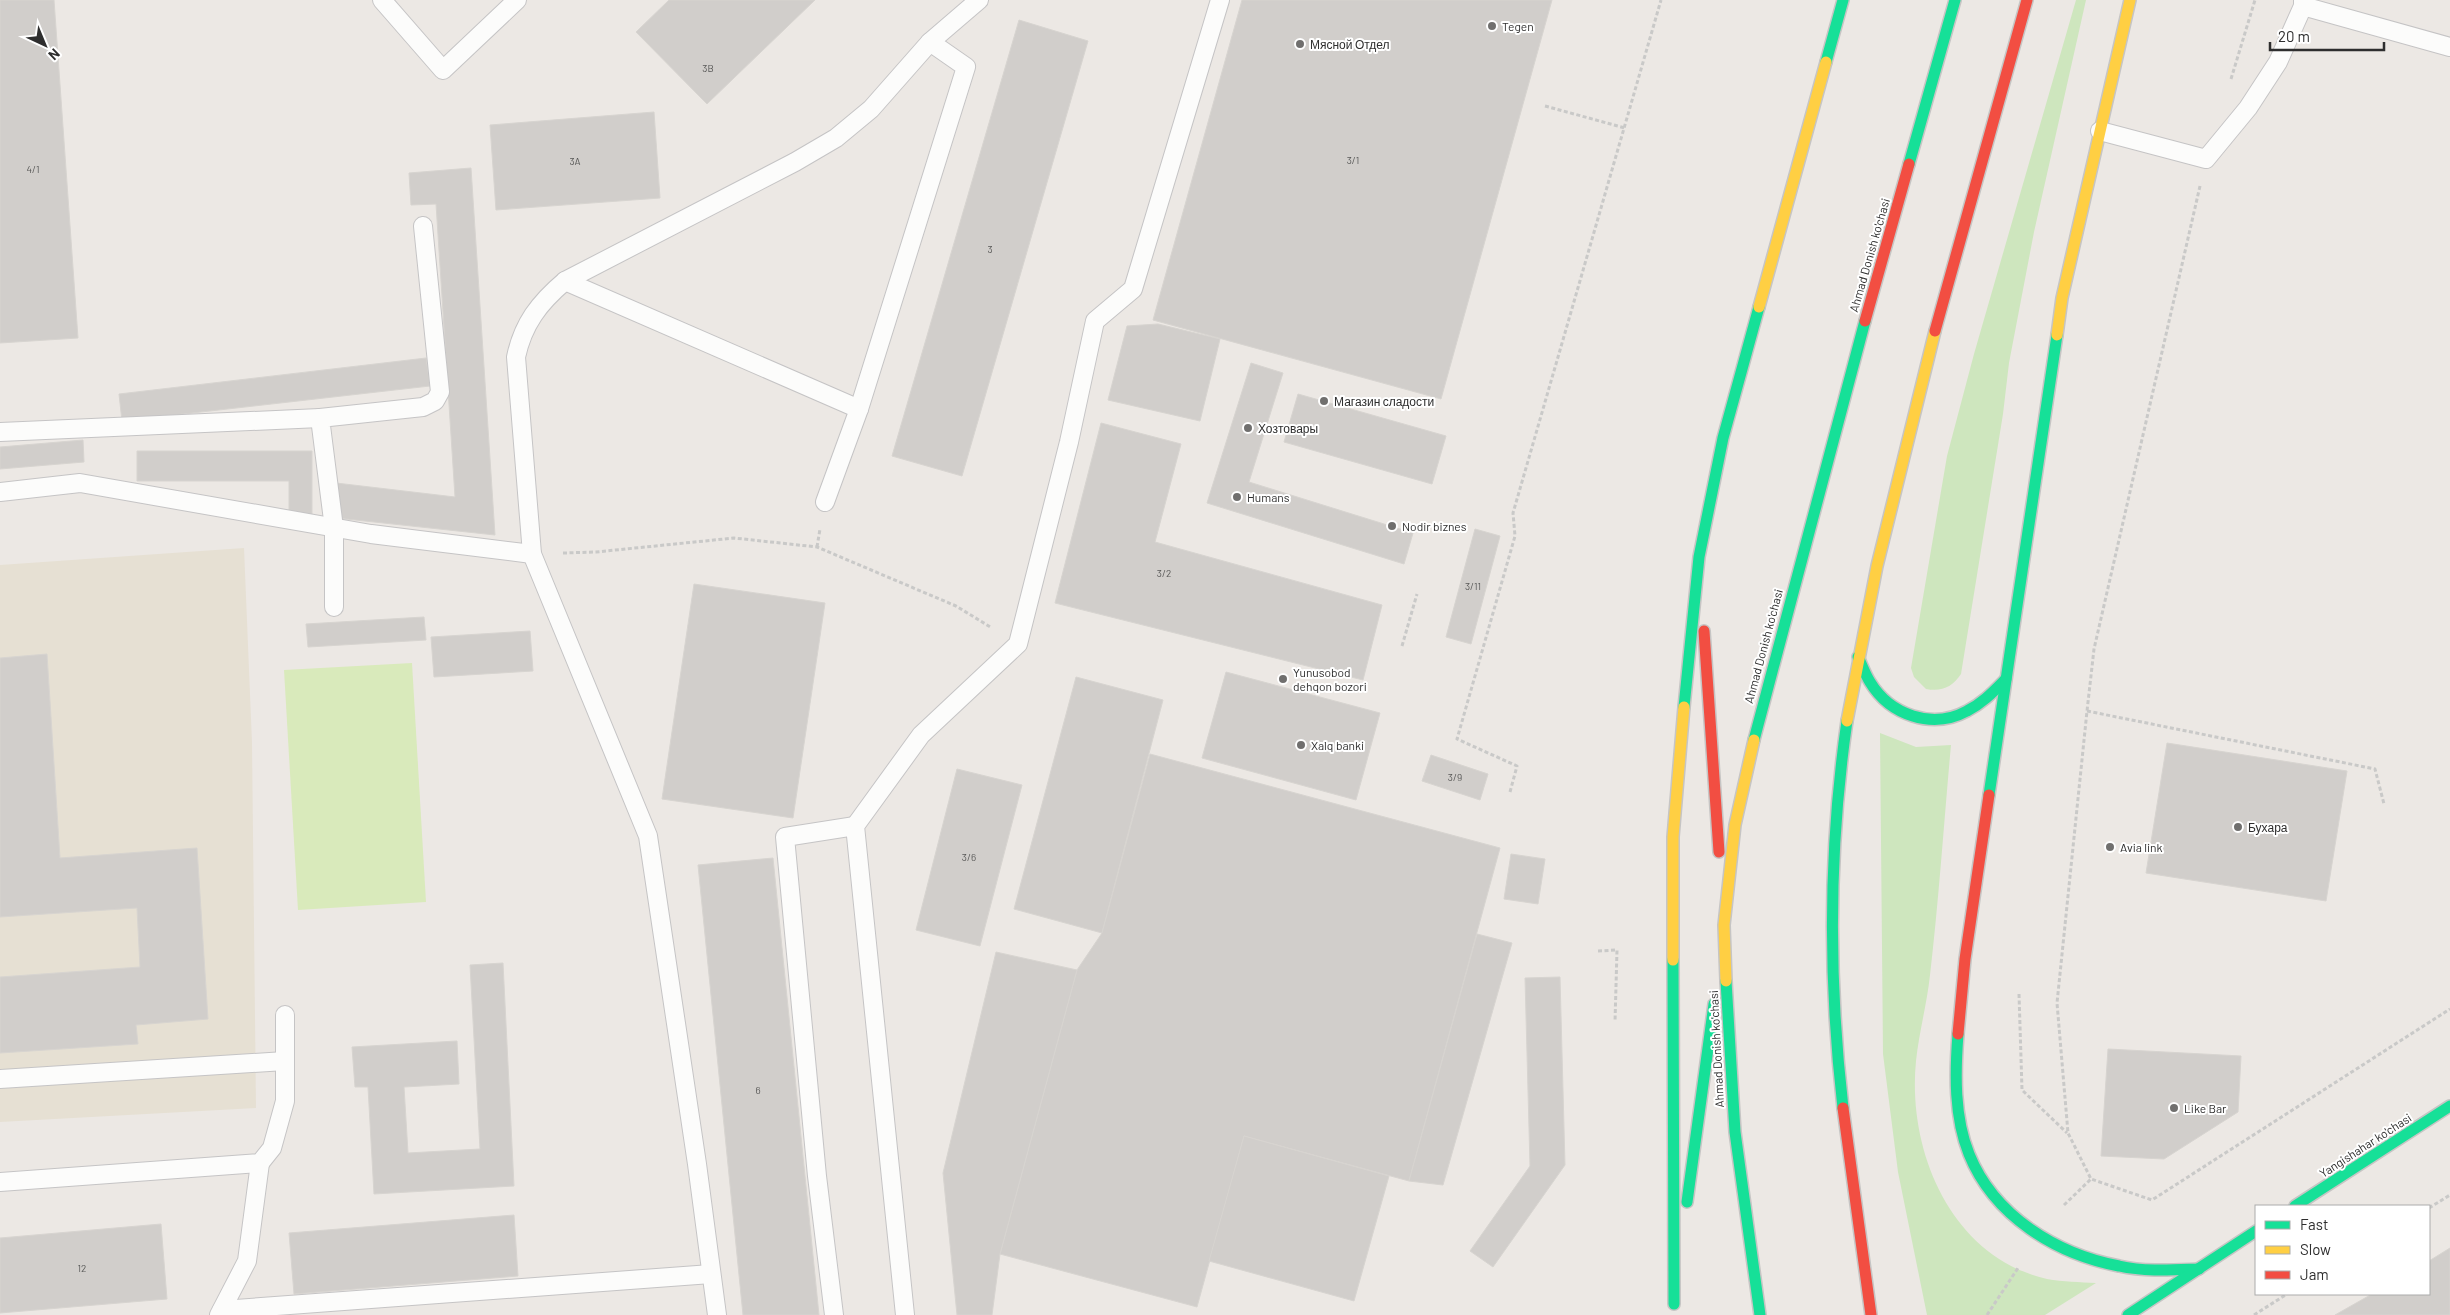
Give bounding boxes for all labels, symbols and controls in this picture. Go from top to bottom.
place label: Tegen [1502,19,1534,33]
north arrow [20,20,70,70]
marker: Tegen [1486,20,1498,32]
scale bar [2270,20,2384,52]
text: 20 m [2278,27,2310,45]
place label: Мясной Отдел [1310,37,1390,52]
marker: Мясной Отдел [1294,38,1306,50]
text: N [45,45,64,64]
house number: 3B [702,62,714,74]
house number: 3/1 [1347,154,1359,166]
house number: 3A [569,155,581,167]
house number: 4/1 [26,163,40,175]
street label: Ahmad Donish ko'chasi [1846,196,1892,314]
house number: 3 [987,243,993,255]
place label: Магазин сладости [1334,394,1434,409]
marker: Магазин сладости [1318,395,1330,407]
place label: Хозтовары [1258,421,1318,436]
marker: Хозтовары [1242,422,1254,434]
place label: Humans [1247,490,1290,504]
marker: Humans [1231,491,1243,503]
place label: Nodir biznes [1402,519,1467,533]
marker: Nodir biznes [1386,520,1398,532]
house number: 3/2 [1157,567,1171,579]
house number: 3/11 [1465,580,1481,592]
street label: Ahmad Donish ko'chasi [1741,587,1785,705]
place label: Yunusobod dehqon bozori [1293,665,1367,693]
marker: Yunusobod dehqon bozori [1277,673,1289,685]
place label: Xalq banki [1311,738,1364,752]
marker: Xalq banki [1295,739,1307,751]
house number: 3/9 [1448,771,1462,783]
place label: Бухара [2248,820,2288,835]
marker: Бухара [2232,821,2244,833]
place label: Avia link [2120,840,2163,854]
marker: Avia link [2104,841,2116,853]
house number: 3/6 [962,851,976,863]
street label: Ahmad Donish ko'chasi [1706,990,1726,1108]
house number: 6 [755,1084,761,1096]
place label: Like Bar [2184,1101,2227,1115]
marker: Like Bar [2168,1102,2180,1114]
street label: Yangishahar ko'chasi [2316,1110,2414,1180]
legend [2255,1205,2430,1295]
text: Fast [2300,1215,2328,1233]
text: Slow [2300,1240,2331,1258]
house number: 12 [78,1262,86,1274]
text: Jam [2300,1265,2329,1283]

